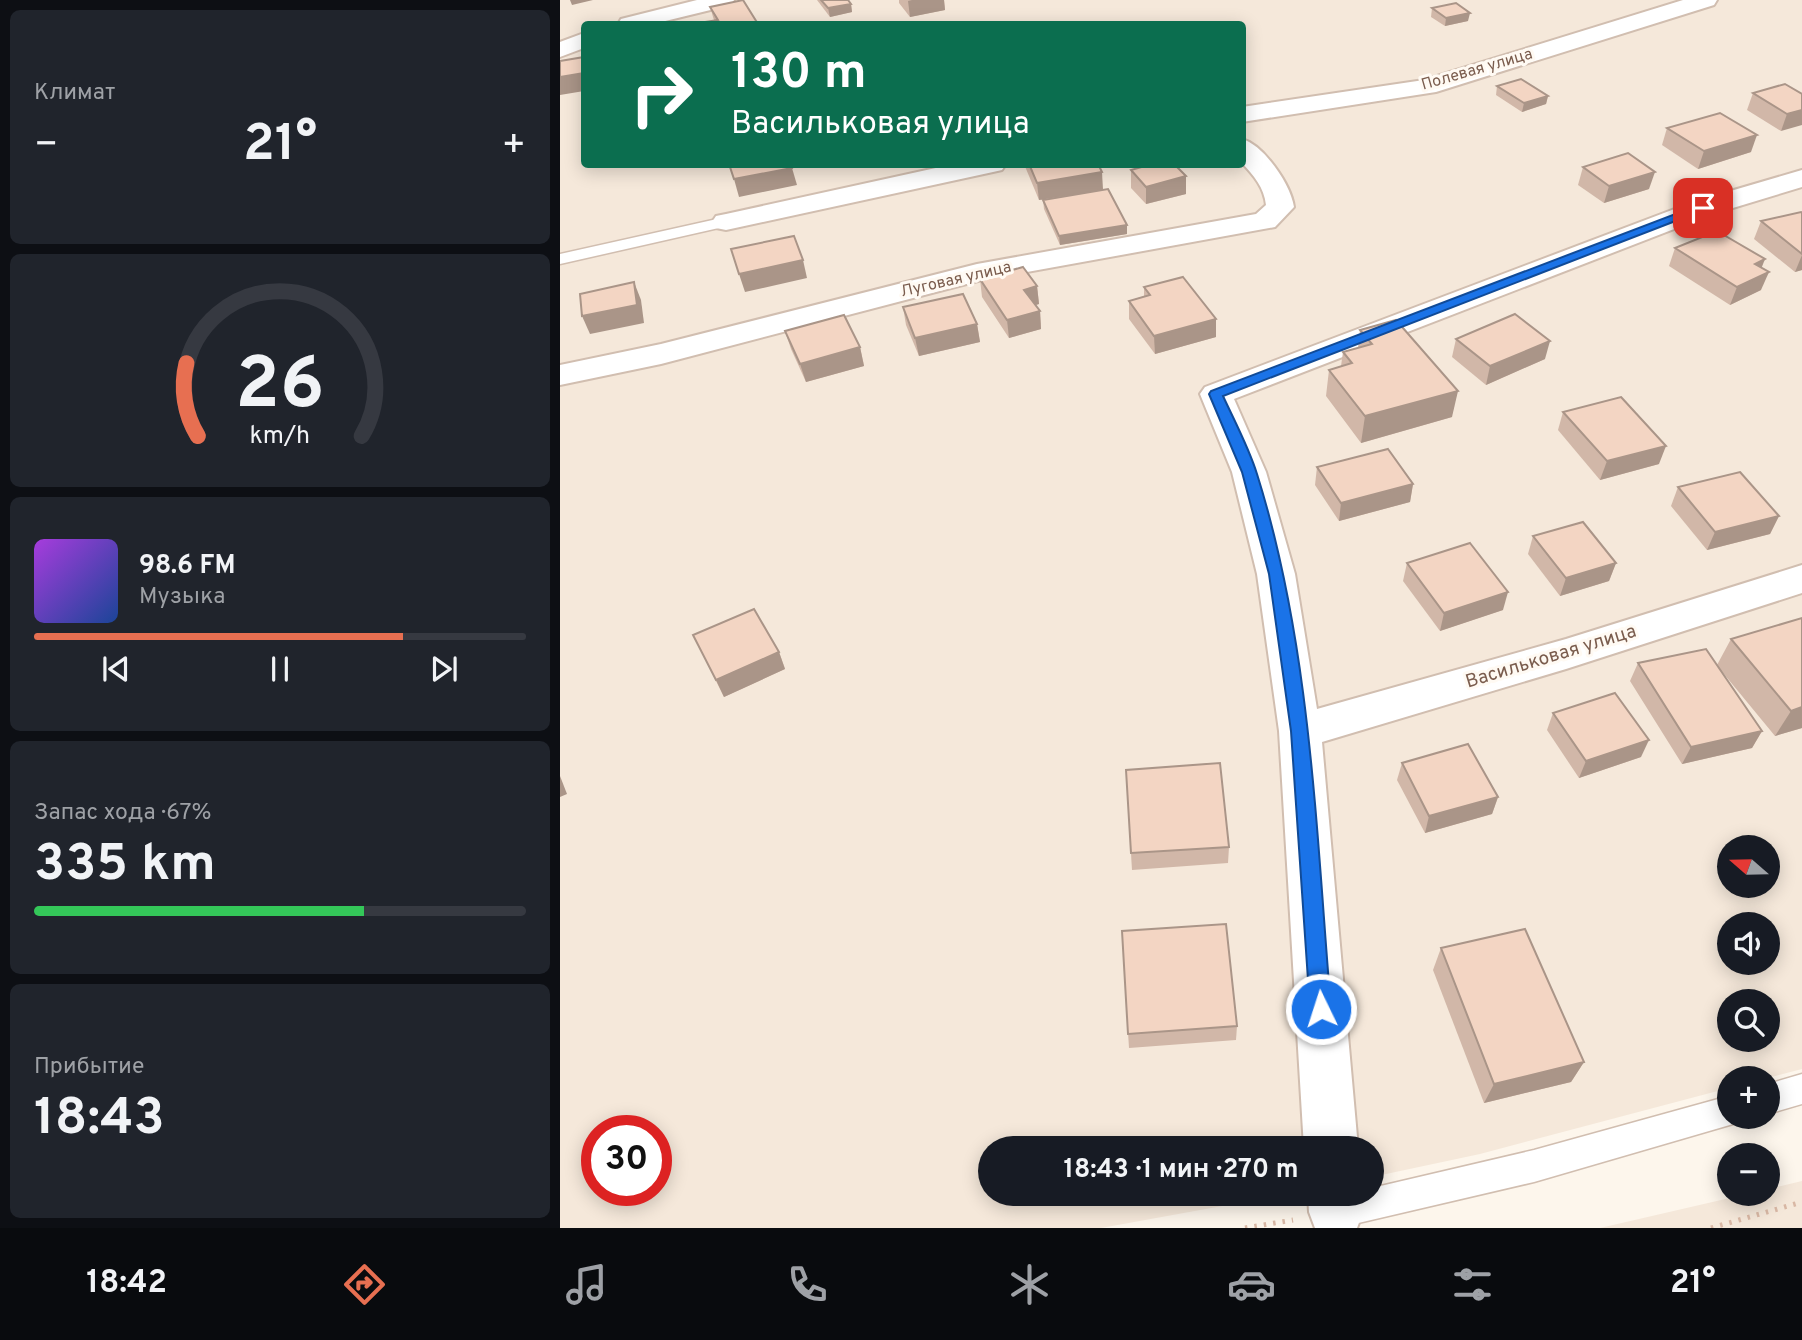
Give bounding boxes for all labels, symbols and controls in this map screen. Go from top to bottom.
text: 130 m [731,44,867,106]
street label: Полевая улица [1419,45,1535,95]
icon: right [616,49,707,140]
text: Климат [34,79,115,108]
text: Васильковая улица [731,105,1030,145]
text: 21° [243,113,317,179]
text: − [34,122,59,171]
text: + [501,122,526,171]
pin [1673,178,1733,238]
icon: arrive [1684,189,1722,227]
street label: Луговая улица [899,258,1013,302]
text: 26 [235,343,325,435]
text: km/h [250,421,310,453]
text: 98.6 FM [139,550,236,583]
text: Музыка [139,583,225,612]
street label: Васильковая улица [1463,620,1639,694]
icon: previous [97,650,135,688]
icon: pause [261,650,299,688]
icon: next [425,650,463,688]
text: Запас хода · 67% [34,799,212,828]
text: 335 km [34,833,216,899]
north arrow [1717,835,1780,898]
map controls [1717,835,1780,1206]
button: sound [1717,912,1780,975]
position arrow [1284,972,1358,1046]
button: search [1717,989,1780,1052]
text: Прибытие [34,1053,144,1082]
button: + [1717,1066,1780,1129]
text: 18:43 [34,1087,165,1153]
speed limit sign: 30 [581,1115,672,1206]
button: − [1717,1143,1780,1206]
text: 18:43 · 1 мин · 270 m [1064,1154,1298,1187]
icon: directions [340,1260,389,1309]
icon: music [562,1260,611,1309]
icon: phone [783,1260,832,1309]
icon: climate [1005,1260,1054,1309]
icon: car [1227,1260,1276,1309]
icon: filters [1448,1260,1497,1309]
text: 18:42 [86,1264,167,1304]
text: 21° [1670,1264,1716,1304]

